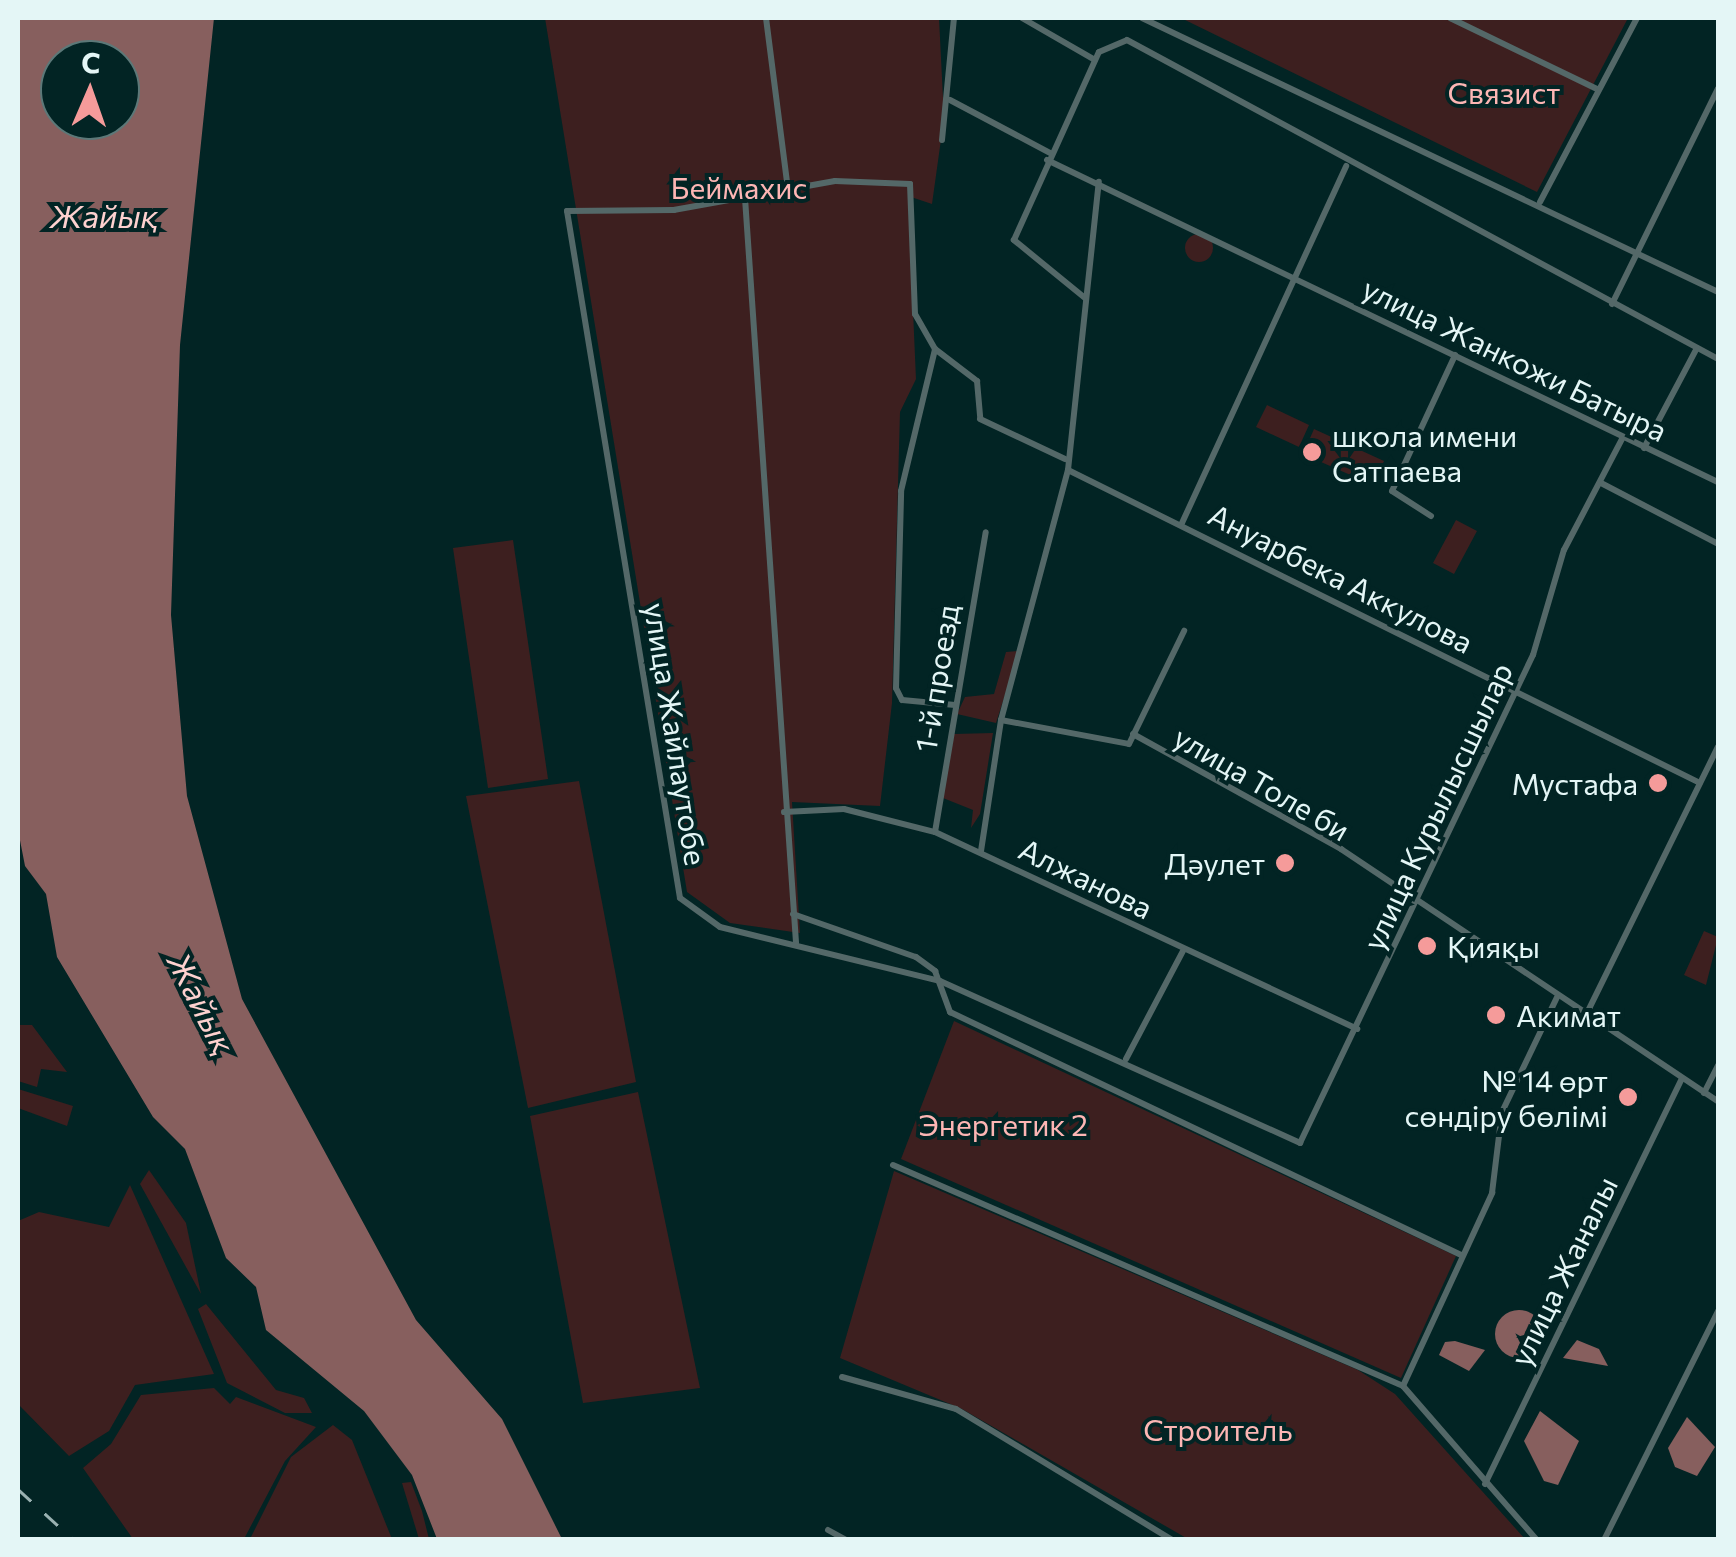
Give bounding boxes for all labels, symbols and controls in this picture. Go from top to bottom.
north arrow [40,40,140,140]
text: С [81,45,101,79]
park label: Связист [1448,74,1560,110]
park label: Беймахис [671,169,807,205]
water label: Жайық [49,196,159,234]
street label: улица Жанкожи Батыра [1357,270,1673,448]
place label: школа имени Сатпаева [1332,417,1517,488]
marker: школа имени Сатпаева [1301,441,1323,463]
street label: Ануарбека Аккулова [1203,496,1479,660]
street label: улица Жайлаутобе [637,600,715,868]
street label: 1-й проезд [907,602,965,754]
street label: улица Курылысшылар [1355,657,1519,955]
street label: улица Толе би [1168,718,1356,848]
place label: Мустафа [1512,765,1638,801]
marker: Мустафа [1647,772,1669,794]
street label: Алжанова [1013,830,1159,926]
place label: Дәулет [1164,845,1265,881]
marker: Дәулет [1274,852,1296,874]
place label: Қияқы [1447,928,1540,964]
marker: Қияқы [1416,935,1438,957]
water label: Жайық [160,946,244,1060]
place label: Акимат [1516,997,1621,1033]
marker: Акимат [1485,1004,1507,1026]
place label: № 14 өрт сөндіру бөлімі [1404,1062,1608,1132]
marker: № 14 өрт сөндіру бөлімі [1617,1086,1639,1108]
park label: Энергетик 2 [918,1106,1088,1142]
street label: улица Жаналы [1502,1171,1624,1371]
park label: Строитель [1143,1411,1293,1447]

